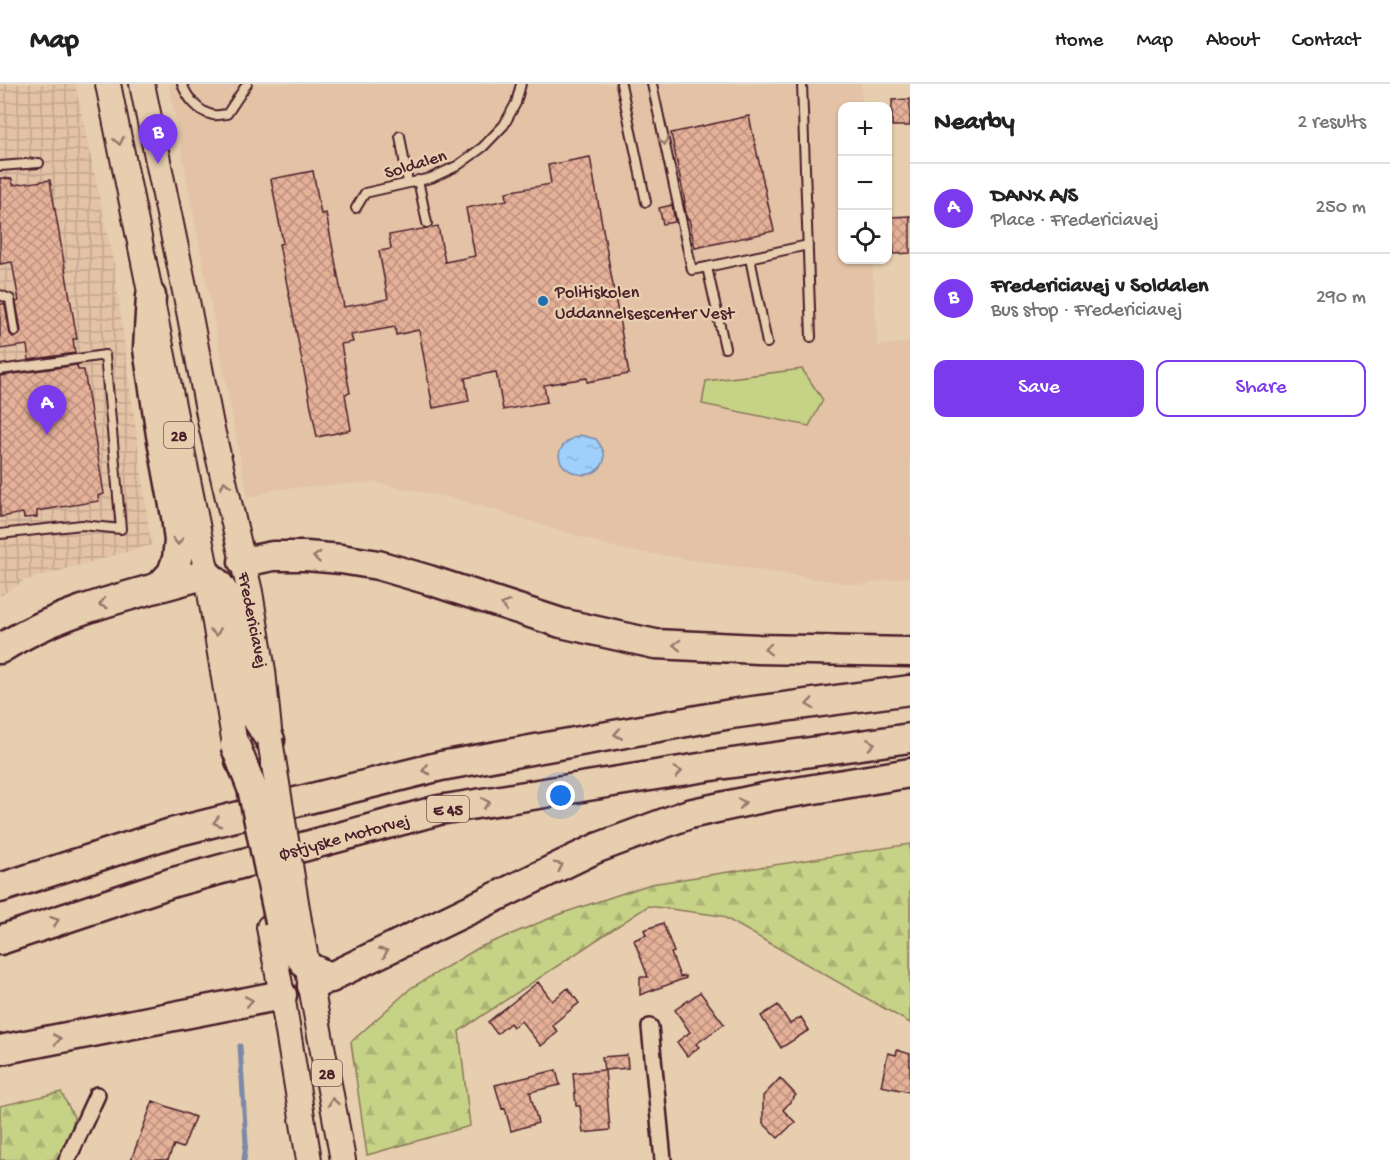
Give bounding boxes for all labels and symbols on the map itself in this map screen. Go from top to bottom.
pin: B [138,115,178,164]
one-way arrow [112,136,125,146]
one-way arrow [657,136,670,146]
street label: Soldalen [382,146,450,185]
place label: Politiskolen Uddannelsescenter Vest [554,283,736,325]
marker: Politiskolen Uddannelsescenter Vest [536,294,550,308]
pin: A [28,386,66,435]
road number: 28 [164,422,194,448]
one-way arrow [219,480,232,490]
one-way arrow [171,536,184,545]
one-way arrow [312,551,321,564]
street label: Fredericiavej [232,570,271,670]
one-way arrow [98,597,109,609]
one-way arrow [500,600,511,612]
one-way arrow [210,627,222,637]
one-way arrow [673,639,682,651]
one-way arrow [763,643,772,655]
one-way arrow [806,697,815,709]
one-way arrow [613,728,623,740]
one-way arrow [867,738,876,750]
one-way arrow [421,762,431,775]
one-way arrow [674,766,683,778]
your location [546,781,575,810]
road number: E 45 [427,796,469,822]
one-way arrow [481,797,491,809]
one-way arrow [737,797,747,810]
street label: Østjyske Motorvej [277,811,412,866]
one-way arrow [212,815,222,828]
one-way arrow [552,862,563,874]
one-way arrow [50,916,60,929]
one-way arrow [377,947,388,959]
one-way arrow [243,995,253,1008]
one-way arrow [52,1033,62,1046]
road number: 28 [312,1060,342,1086]
one-way arrow [327,1098,340,1108]

